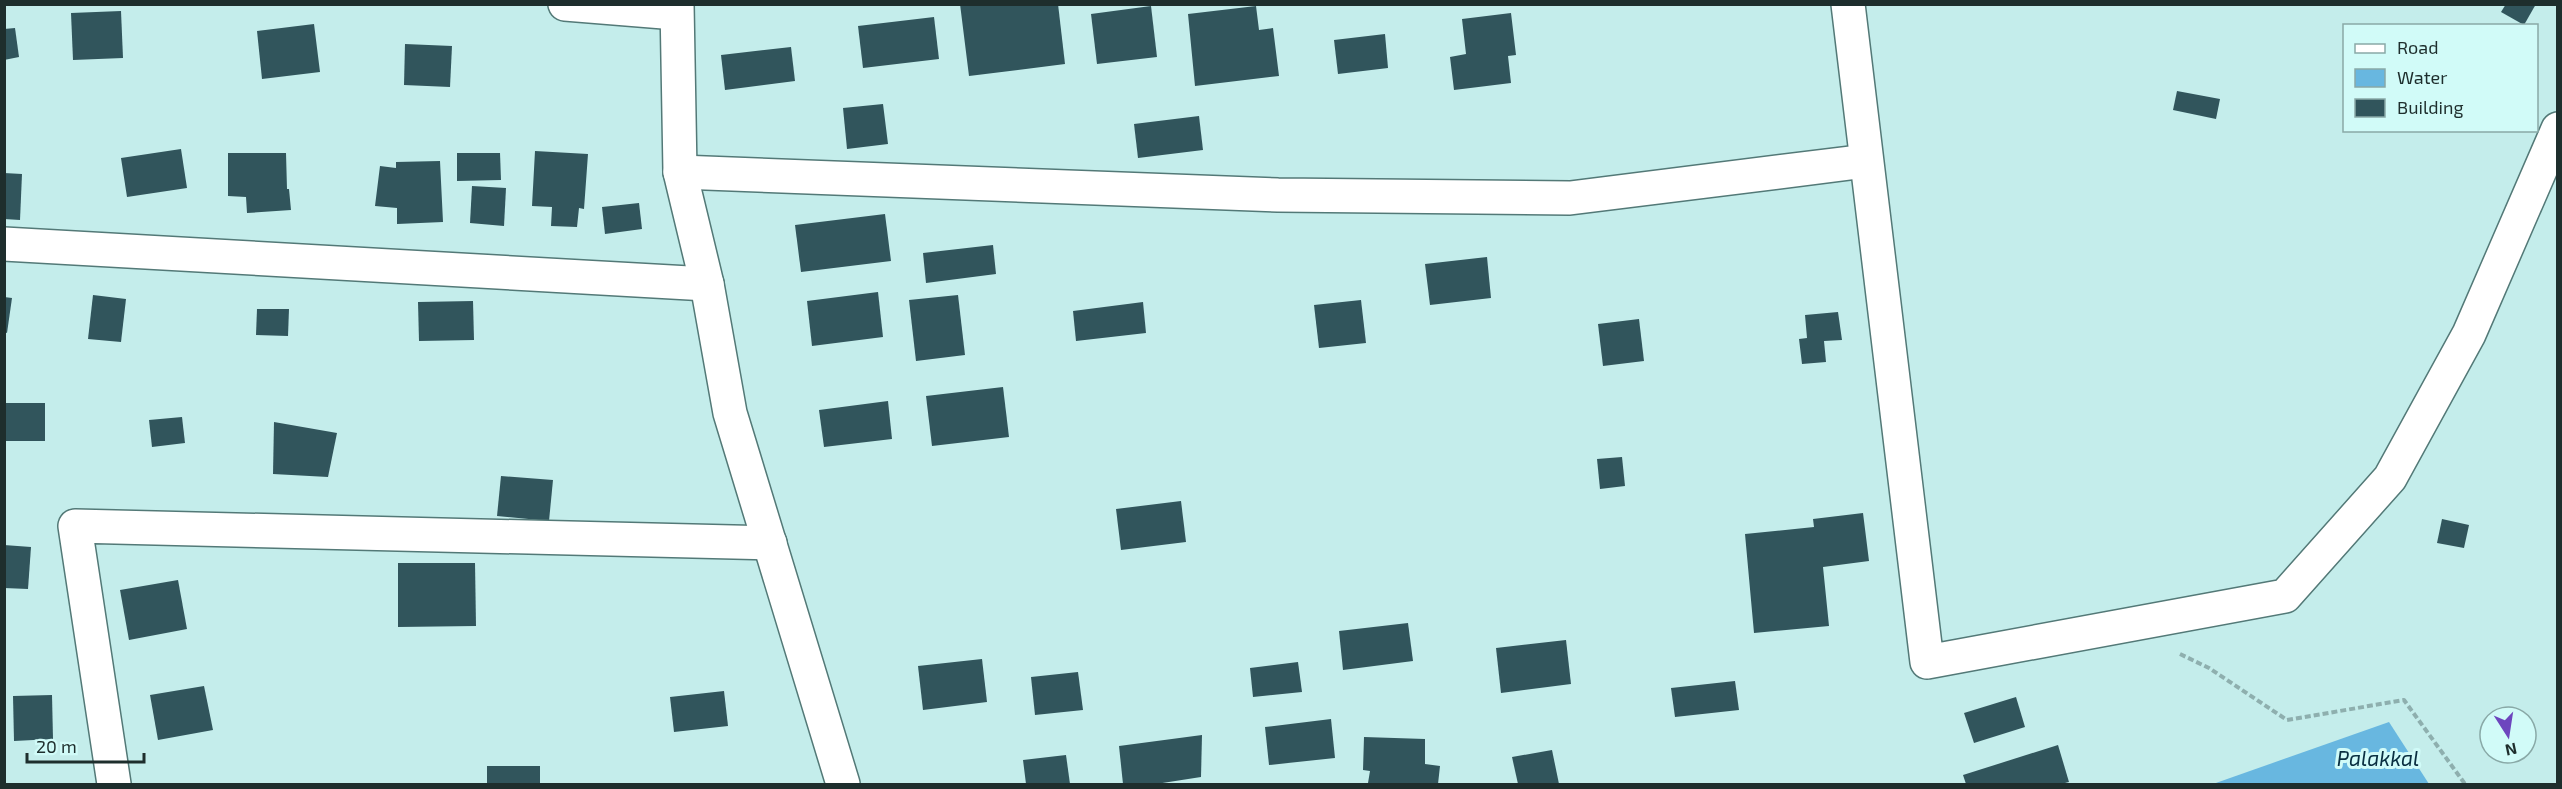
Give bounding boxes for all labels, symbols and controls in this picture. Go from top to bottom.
legend [2343,24,2538,132]
text: Road [2397,36,2438,58]
text: Water [2397,66,2447,88]
text: Building [2397,96,2464,118]
north arrow [2478,705,2538,765]
scale bar [27,726,144,764]
text: 20 m [36,735,77,757]
text: N [2504,740,2519,761]
water label: Palakkal [2337,745,2419,770]

